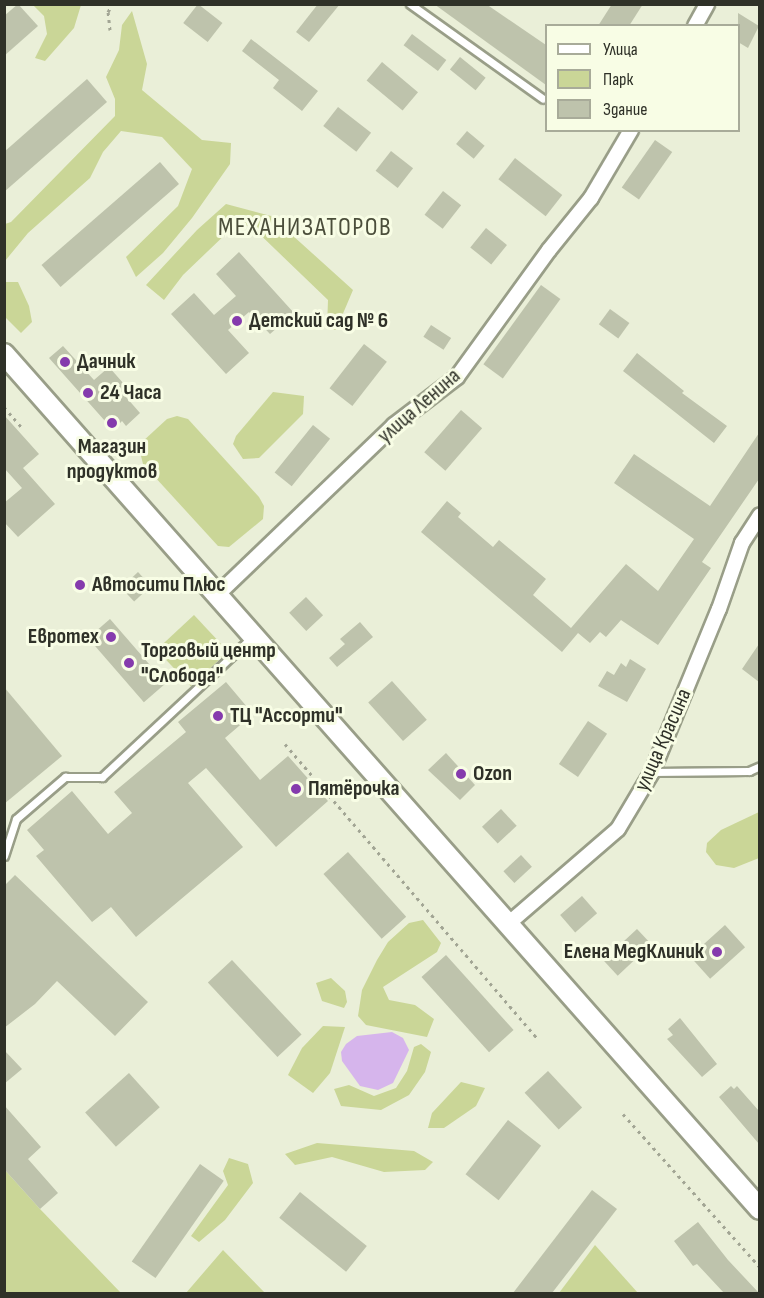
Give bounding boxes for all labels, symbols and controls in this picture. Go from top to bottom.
legend [545,24,740,132]
text: Улица [603,39,638,60]
text: Парк [603,69,633,90]
text: Здание [603,99,648,120]
district label: МЕХАНИЗАТОРОВ [218,212,392,244]
place label: Детский сад № 6 [249,308,388,334]
marker: Детский сад № 6 [230,314,244,328]
place label: Дачник [77,349,136,375]
marker: Дачник [58,355,72,369]
street label: улица Ленина [372,363,466,449]
place label: 24 Часа [100,380,162,406]
marker: 24 Часа [81,386,95,400]
marker: Магазин продуктов [105,416,119,430]
place label: Магазин продуктов [67,433,157,484]
place label: Автосити Плюс [92,572,226,598]
marker: Автосити Плюс [73,578,87,592]
place label: Евротех [28,624,99,650]
marker: Евротех [104,630,118,644]
place label: Торговый центр "Слобода" [141,637,276,688]
marker: Торговый центр "Слобода" [122,656,136,670]
street label: улица Красина [629,685,697,795]
place label: ТЦ "Ассорти" [230,703,343,729]
marker: ТЦ "Ассорти" [211,709,225,723]
place label: Ozon [473,761,512,787]
marker: Ozon [454,767,468,781]
place label: Пятёрочка [308,776,399,802]
marker: Пятёрочка [289,782,303,796]
place label: Елена МедКлиник [564,939,704,965]
marker: Елена МедКлиник [708,943,726,961]

